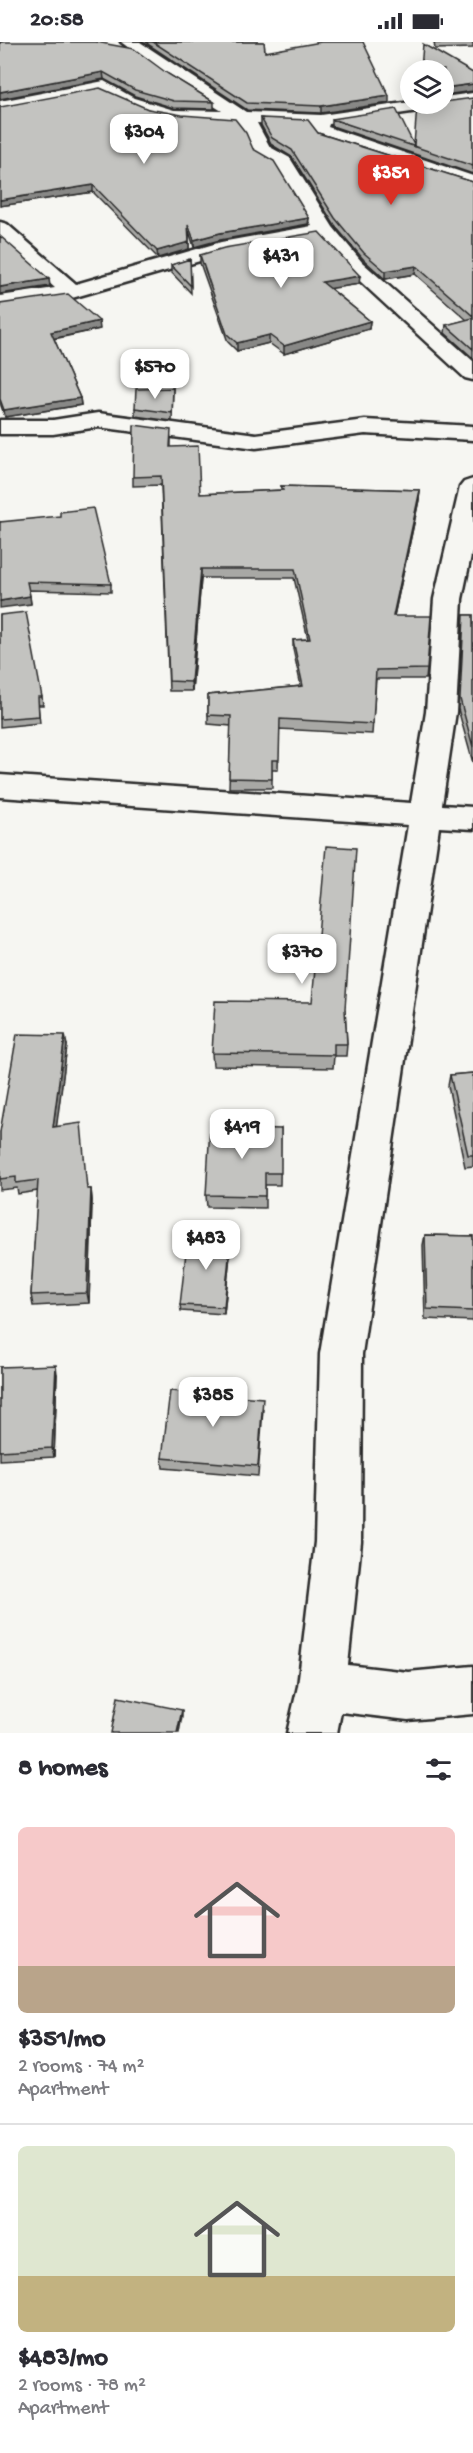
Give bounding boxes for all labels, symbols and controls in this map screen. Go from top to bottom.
text: 20:58 [30,8,84,34]
map controls [400,60,454,114]
button: layers [400,60,454,114]
pin: $304 [108,114,180,165]
text: $304 [124,122,164,145]
pin: $351 [355,155,427,206]
text: $351 [372,163,410,186]
pin: $431 [245,238,317,289]
text: $431 [263,246,299,269]
pin: $570 [119,349,191,400]
text: $570 [134,357,176,380]
pin: $370 [266,934,338,985]
text: $370 [281,942,323,965]
pin: $419 [206,1109,278,1160]
text: $419 [224,1117,260,1140]
pin: $483 [170,1220,242,1271]
text: $483 [186,1228,226,1251]
pin: $385 [177,1377,249,1428]
text: $385 [193,1385,233,1408]
icon: filters [422,1753,455,1786]
text: 8 homes [18,1754,107,1785]
icon: home [183,1866,291,1974]
text: $351/mo [18,2025,106,2056]
text: 2 rooms · 74 m² [18,2056,144,2079]
text: Apartment [18,2079,108,2102]
icon: home [183,2185,291,2293]
text: $483/mo [18,2344,108,2375]
text: 2 rooms · 78 m² [18,2375,146,2398]
text: Apartment [18,2398,108,2421]

